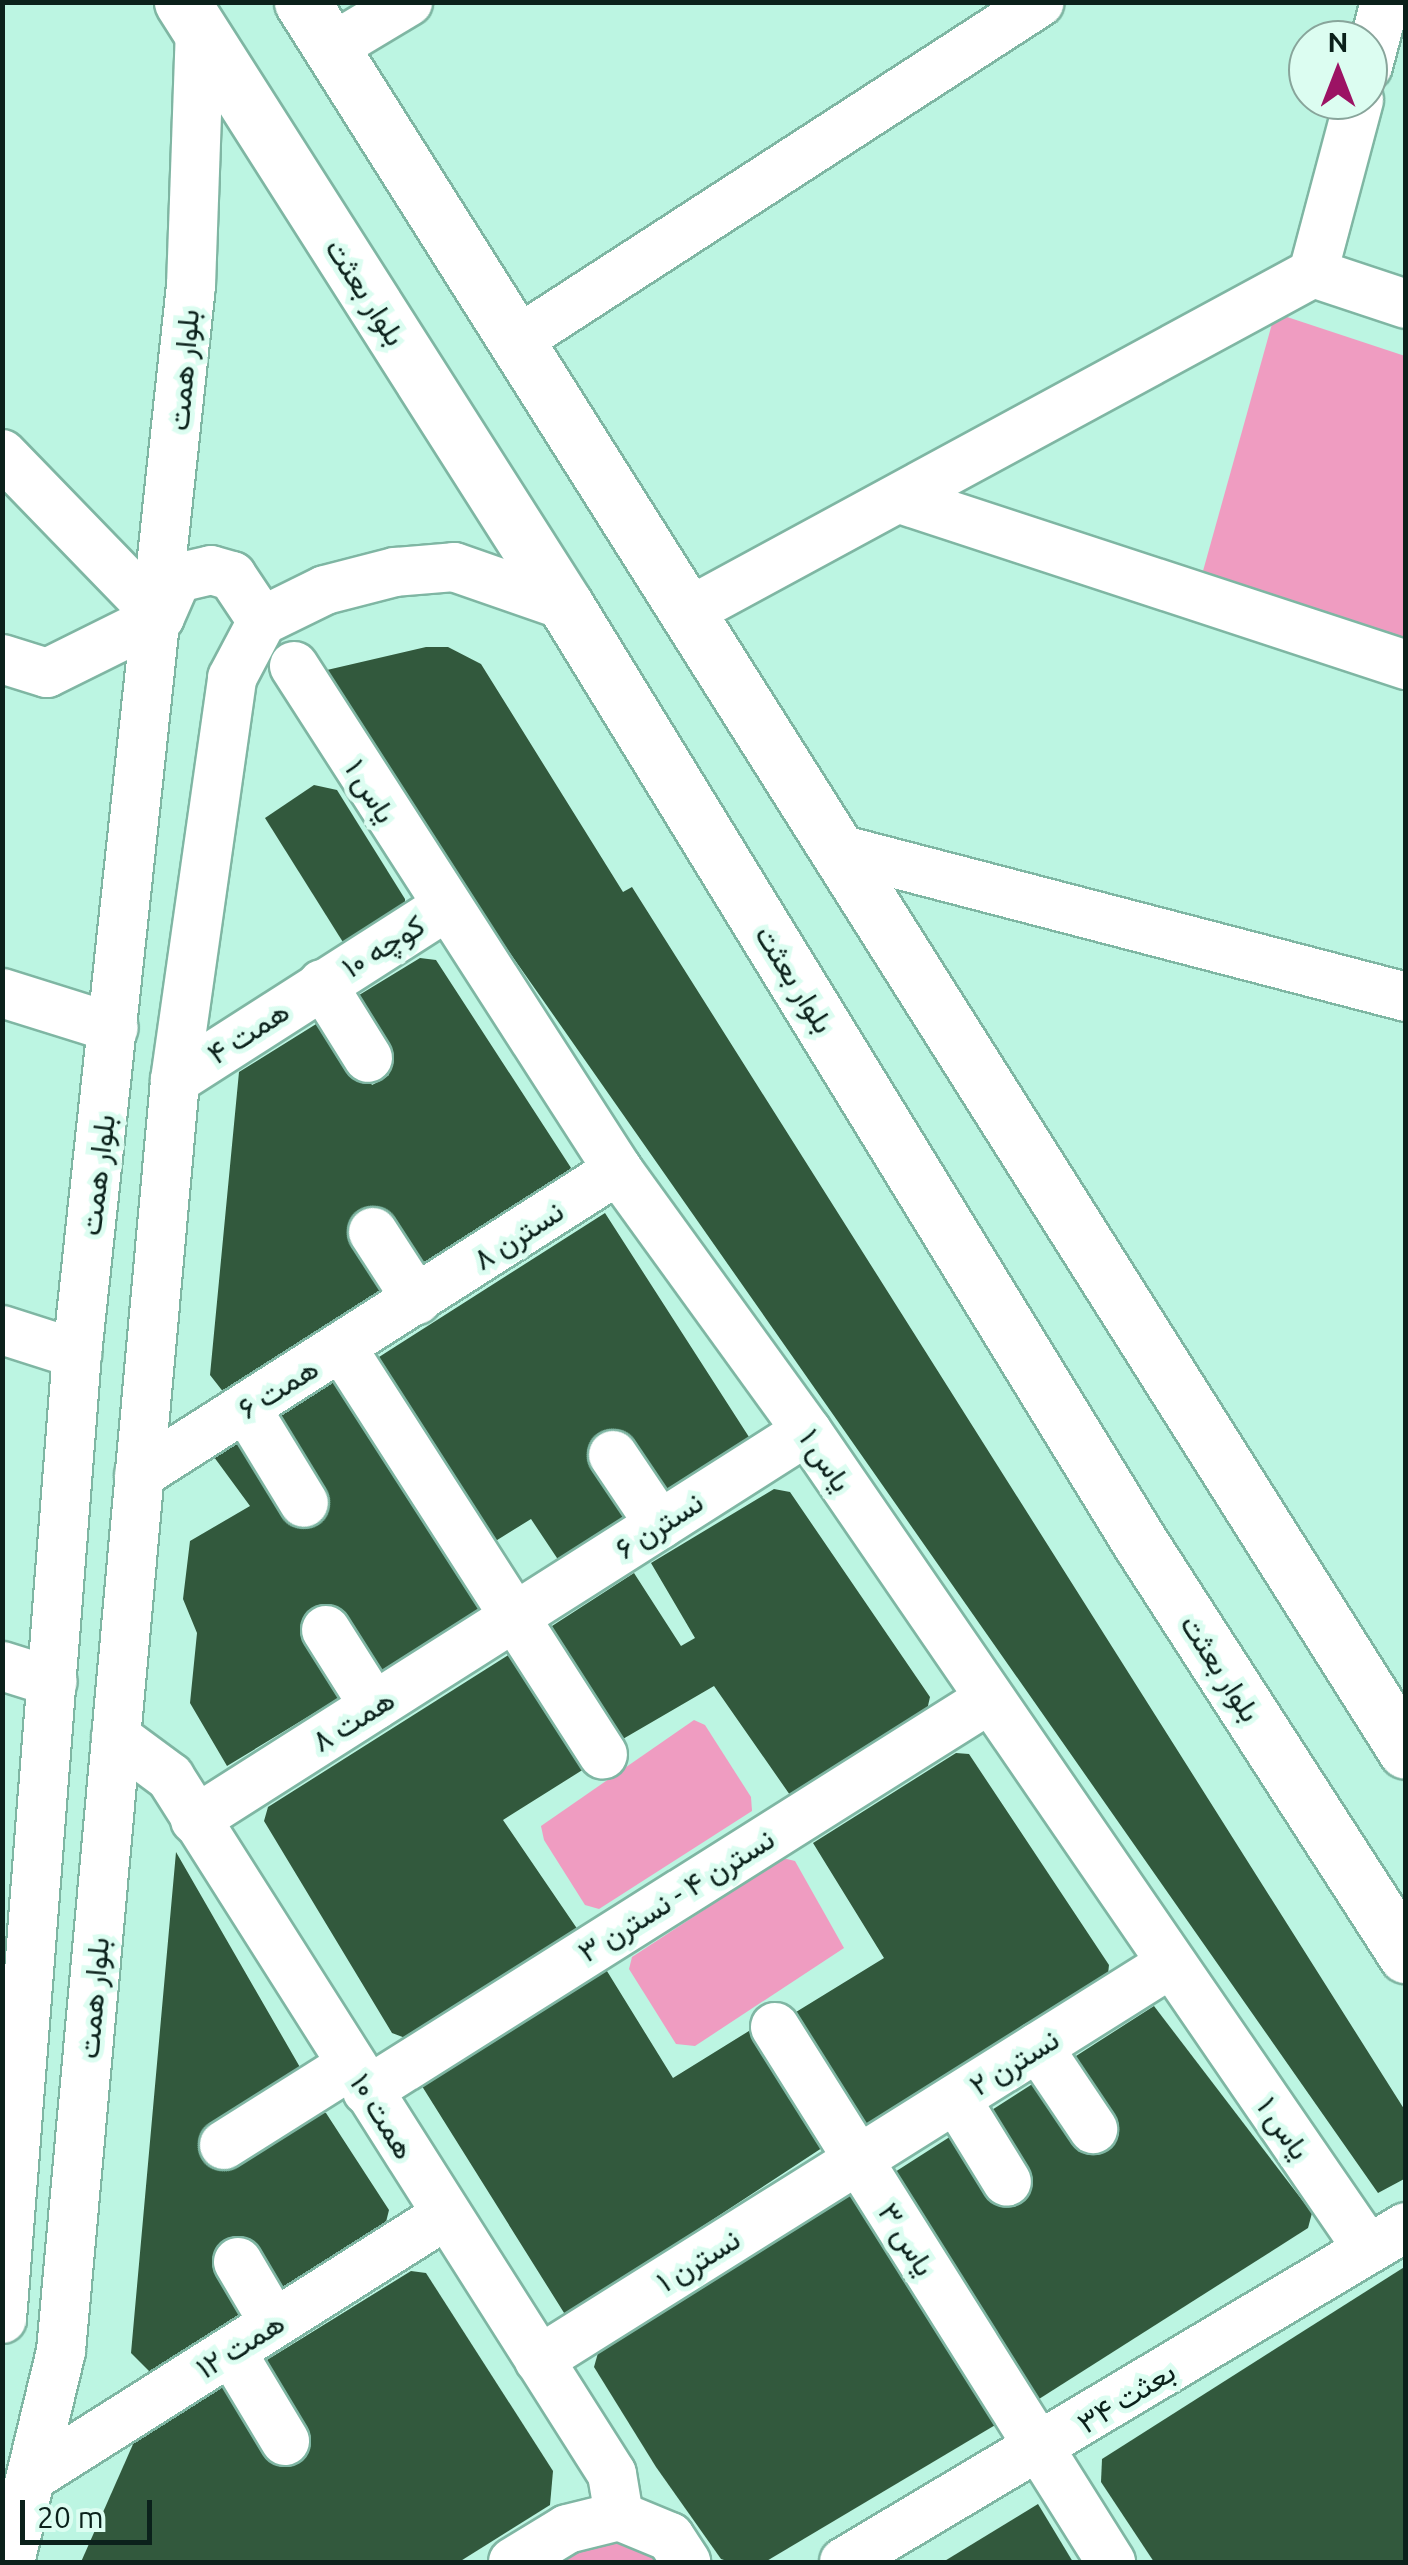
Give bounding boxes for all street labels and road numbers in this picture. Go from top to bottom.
street label: بلوار بعثت [318,232,414,352]
street label: بلوار همت [160,308,206,432]
street label: یاس ۱ [338,753,404,829]
street label: کوچه ۱۰ [335,907,431,985]
street label: بلوار بعثت [748,918,842,1040]
street label: همت ۴ [200,992,296,1072]
street label: بلوار همت [72,1112,122,1238]
street label: نسترن ۸ [466,1193,570,1277]
street label: همت ۶ [231,1350,325,1426]
street label: یاس ۱ [792,1422,860,1498]
street label: نسترن ۶ [608,1483,710,1567]
street label: بلوار بعثت [1173,1608,1269,1728]
street label: همت ۸ [305,1681,401,1759]
street label: نسترن ۴ - نسترن ۳ [571,1820,781,1970]
street label: بلوار همت [70,1936,116,2060]
street label: نسترن ۲ [963,2021,1065,2103]
street label: همت ۱۰ [343,2067,423,2165]
street label: یاس ۱ [1250,2090,1318,2166]
street label: یاس ۳ [871,2196,943,2282]
street label: نسترن ۱ [650,2221,746,2299]
street label: همت ۱۲ [189,2304,291,2386]
street label: بعثت ۳۴ [1070,2353,1182,2441]

